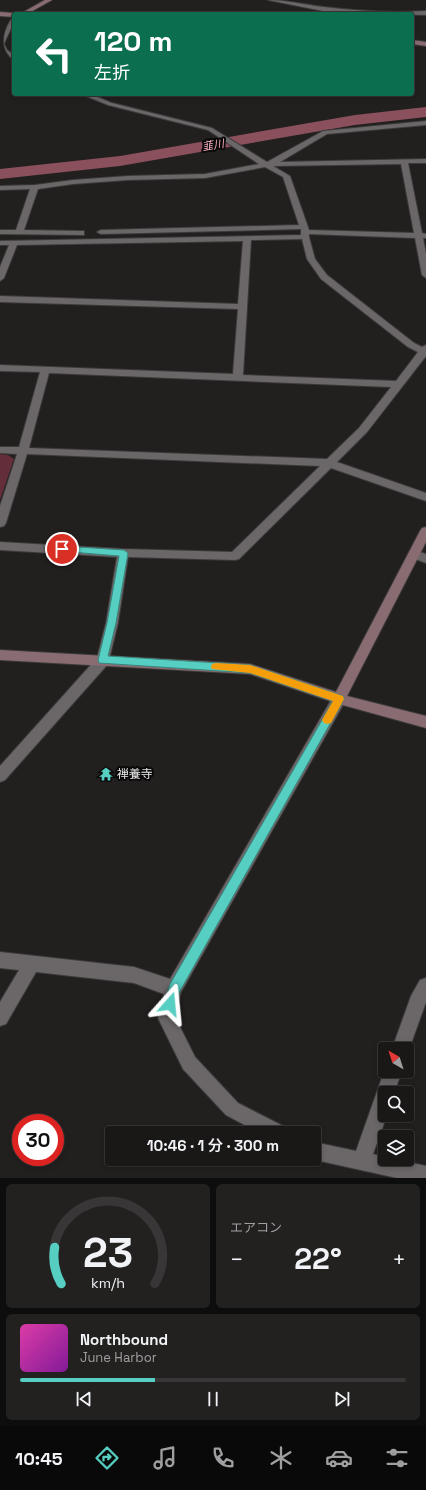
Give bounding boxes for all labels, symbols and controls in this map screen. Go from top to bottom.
text: 120 m [94,23,172,59]
icon: left [28,28,80,80]
text: 左折 [94,61,130,84]
water label: 韮川 [201,136,226,154]
pin [45,532,79,566]
icon: arrive [51,538,73,560]
temple icon: 禅養寺 [98,766,114,782]
place label: 禅養寺 [117,766,153,782]
position arrow [149,983,191,1025]
north arrow [378,1042,414,1078]
map controls [378,1042,414,1166]
button: search [378,1086,414,1122]
speed limit sign: 30 [12,1114,64,1166]
button: layers [378,1130,414,1166]
text: 10:46 · 1 分 · 300 m [147,1136,279,1155]
text: エアコン [230,1219,282,1236]
text: 23 [83,1226,133,1279]
text: 22° [294,1239,342,1278]
text: − [230,1245,244,1273]
text: + [392,1245,406,1273]
text: km/h [91,1274,125,1292]
text: Northbound [80,1330,168,1349]
text: June Harbor [80,1349,157,1366]
icon: previous [73,1388,95,1410]
icon: pause [202,1388,224,1410]
icon: next [331,1388,353,1410]
icon: directions [93,1444,121,1472]
icon: music [151,1444,179,1472]
icon: phone [209,1444,237,1472]
icon: climate [267,1444,295,1472]
icon: car [325,1444,353,1472]
icon: filters [383,1444,411,1472]
text: 10:45 [15,1447,62,1470]

